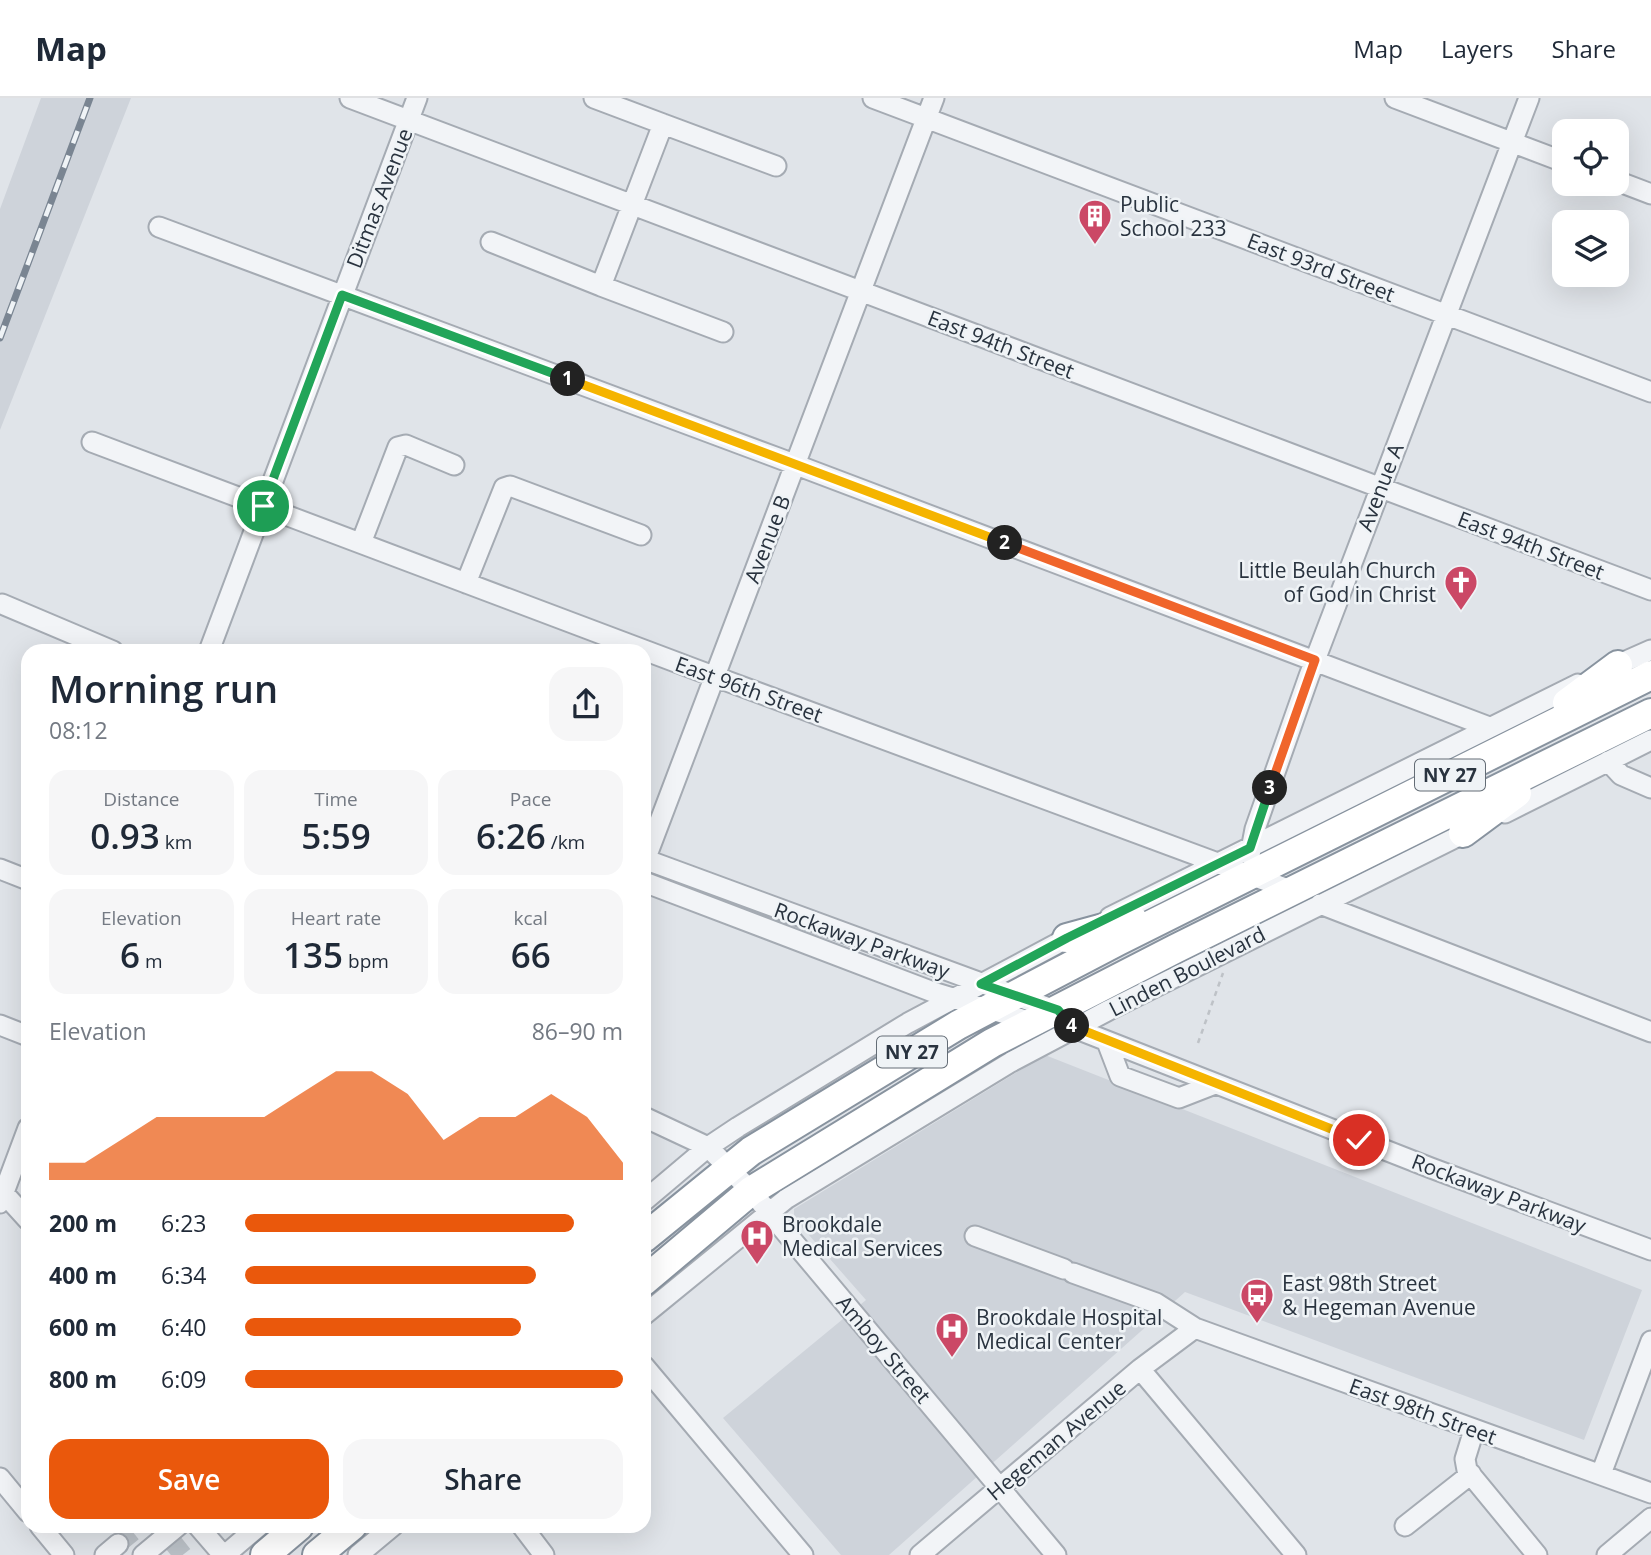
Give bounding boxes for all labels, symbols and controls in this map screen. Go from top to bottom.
text: Map [35,26,107,71]
text: Map [1353,32,1403,65]
text: Layers [1441,32,1514,65]
text: Share [1552,32,1616,65]
map controls [1552,119,1629,287]
button: locate [1552,119,1629,196]
street label: Ditmas Avenue [339,124,419,272]
place label: Public School 233 [1120,190,1227,242]
building icon: Public School 233 [1076,197,1114,246]
button: layers [1552,210,1629,287]
street label: East 93rd Street [1243,226,1399,308]
street label: East 94th Street [924,303,1078,385]
pin: 1 [550,362,586,396]
text: 1 [562,365,573,391]
street label: Avenue A [1350,438,1410,535]
pin [233,476,293,536]
icon: arrive [244,487,282,525]
street label: Avenue B [737,491,797,587]
street label: East 94th Street [1454,504,1608,586]
pin: 2 [988,526,1023,560]
text: 2 [999,529,1010,555]
place label: Little Beulah Church of God in Christ [1238,556,1436,608]
church icon: Little Beulah Church of God in Christ [1442,563,1480,612]
street label: East 96th Street [671,649,827,729]
text: Morning run [49,662,278,714]
button: share [549,667,623,741]
text: 08:12 [49,714,108,746]
road number: NY 27 [1415,760,1485,790]
pin: 3 [1252,770,1288,806]
text: 3 [1264,774,1275,800]
text: Distance [103,786,180,812]
text: Time [314,786,358,812]
text: Pace [510,786,552,812]
text: 0.93 [90,812,160,859]
text: 5:59 [301,812,371,859]
text: 6:26 [476,812,546,859]
text: km [160,829,192,855]
text: /km [546,829,585,855]
street label: Rockaway Parkway [770,895,954,985]
text: Elevation [101,905,182,931]
text: Heart rate [291,905,381,931]
text: kcal [513,905,548,931]
street label: Linden Boulevard [1104,920,1270,1022]
text: 6 [120,931,140,978]
text: 135 [283,931,343,978]
text: 66 [511,931,551,978]
text: m [140,948,163,974]
text: bpm [343,948,389,974]
pin: 4 [1054,1009,1090,1044]
text: 4 [1066,1012,1077,1038]
text: Elevation [49,1015,147,1047]
text: 86–90 m [532,1015,623,1047]
road number: NY 27 [877,1036,947,1068]
pin [1329,1110,1389,1170]
icon: check [1340,1121,1378,1159]
street label: Rockaway Parkway [1408,1147,1591,1239]
text: 200 m [49,1207,117,1239]
text: 6:23 [161,1207,207,1239]
place label: Brookdale Medical Services [782,1210,943,1262]
hospital icon: Brookdale Medical Services [738,1217,776,1266]
text: 400 m [49,1259,117,1291]
text: 6:34 [161,1259,207,1291]
place label: East 98th Street & Hegeman Avenue [1282,1269,1476,1321]
bus stop icon: East 98th Street & Hegeman Avenue [1238,1276,1276,1325]
street label: Amboy Street [831,1289,937,1409]
place label: Brookdale Hospital Medical Center [976,1303,1162,1355]
hospital icon: Brookdale Hospital Medical Center [933,1310,971,1359]
text: 600 m [49,1311,117,1343]
text: 6:40 [161,1311,207,1343]
text: 800 m [49,1363,117,1395]
text: 6:09 [161,1363,207,1395]
street label: East 98th Street [1345,1371,1501,1451]
street label: Hegeman Avenue [981,1374,1131,1506]
button: Save [49,1439,329,1519]
button: Share [343,1439,623,1519]

